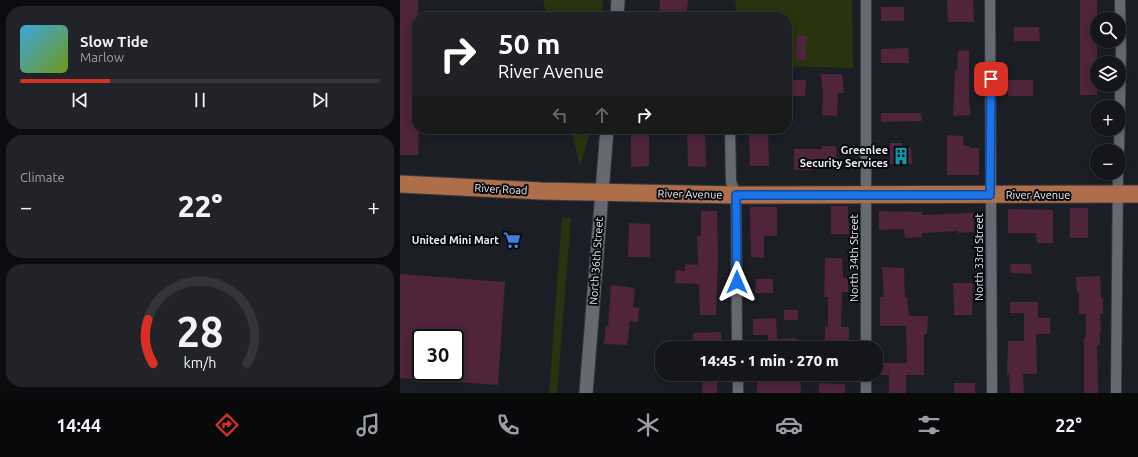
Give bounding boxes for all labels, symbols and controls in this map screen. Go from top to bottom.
map controls [1090,12,1126,180]
button: search [1090,12,1126,48]
icon: right [432,28,484,80]
text: 50 m [498,28,560,59]
text: Slow Tide [80,33,148,50]
text: Marlow [80,50,124,64]
button: layers [1090,56,1126,92]
text: River Avenue [498,61,604,81]
pin [974,62,1008,96]
icon: arrive [980,68,1002,90]
icon: previous [69,89,91,111]
icon: pause [189,89,211,111]
icon: next [309,89,331,111]
button: + [1090,100,1126,136]
icon: left [549,104,571,126]
icon: ahead [591,104,613,126]
icon: right [633,104,655,126]
place label: Greenlee Security Services [800,144,888,169]
button: − [1090,144,1126,180]
building icon: Greenlee Security Services [891,146,911,166]
text: Climate [20,170,65,184]
street label: River Road [474,182,528,196]
street label: River Avenue [658,187,722,201]
text: 22° [178,189,222,223]
street label: River Avenue [1006,189,1070,201]
text: − [20,194,32,219]
text: + [368,194,380,219]
street label: North 33rd Street [973,212,985,301]
street label: North 34th Street [848,213,860,302]
street label: North 36th Street [587,216,605,305]
supermarket icon: United Mini Mart [502,230,522,250]
place label: United Mini Mart [412,234,499,246]
position arrow [716,261,758,303]
text: 28 [177,307,223,354]
speed limit sign: 30 [412,329,464,381]
text: 14:45 · 1 min · 270 m [699,352,839,369]
text: km/h [184,354,216,370]
icon: directions [213,411,241,439]
icon: music [354,411,382,439]
icon: phone [494,411,522,439]
icon: climate [634,411,662,439]
icon: car [775,411,803,439]
icon: filters [915,411,943,439]
text: 14:44 [56,415,101,435]
text: 22° [1055,415,1082,435]

